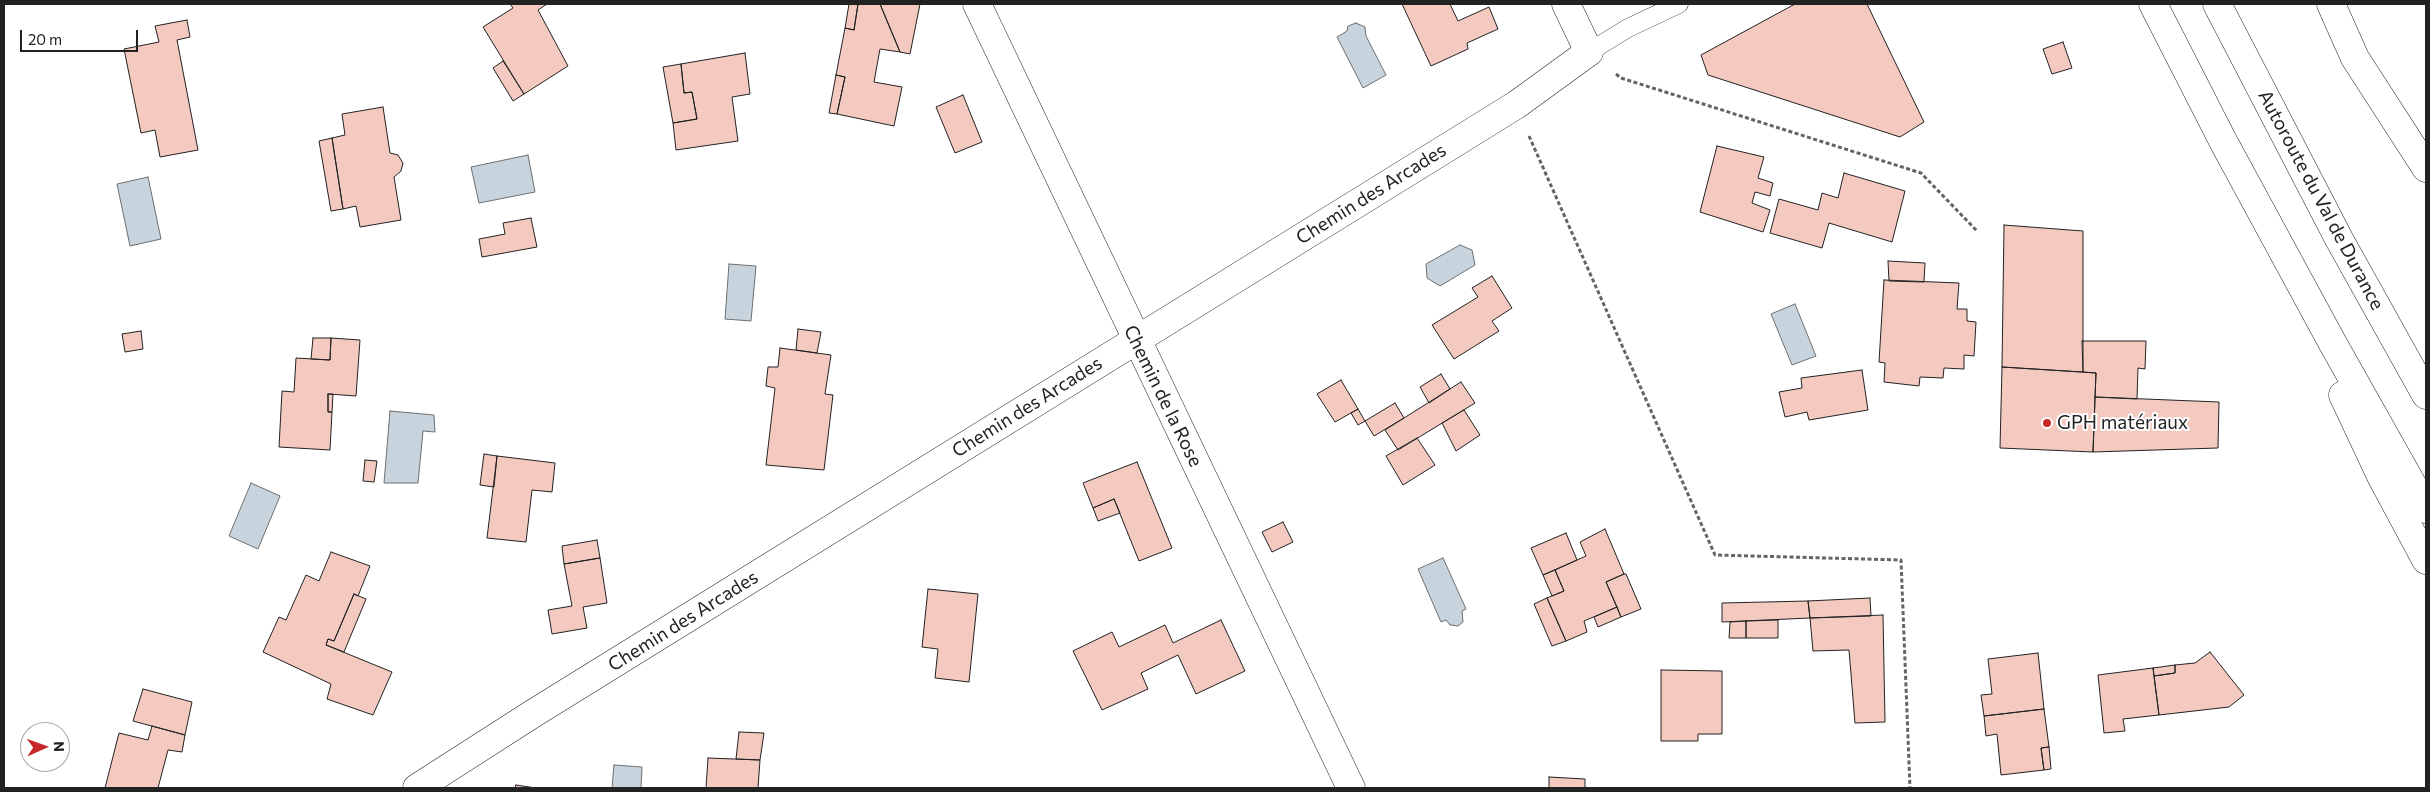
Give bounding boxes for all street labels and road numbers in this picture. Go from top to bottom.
street label: Autoroute du Val de Durance [2253,86,2389,314]
street label: Chemin des Arcades [1292,139,1450,249]
street label: Chemin de la Rose [1119,321,1207,471]
street label: Chemin des Arcades [948,352,1106,462]
street label: Chemin des Arcades [604,566,762,676]

